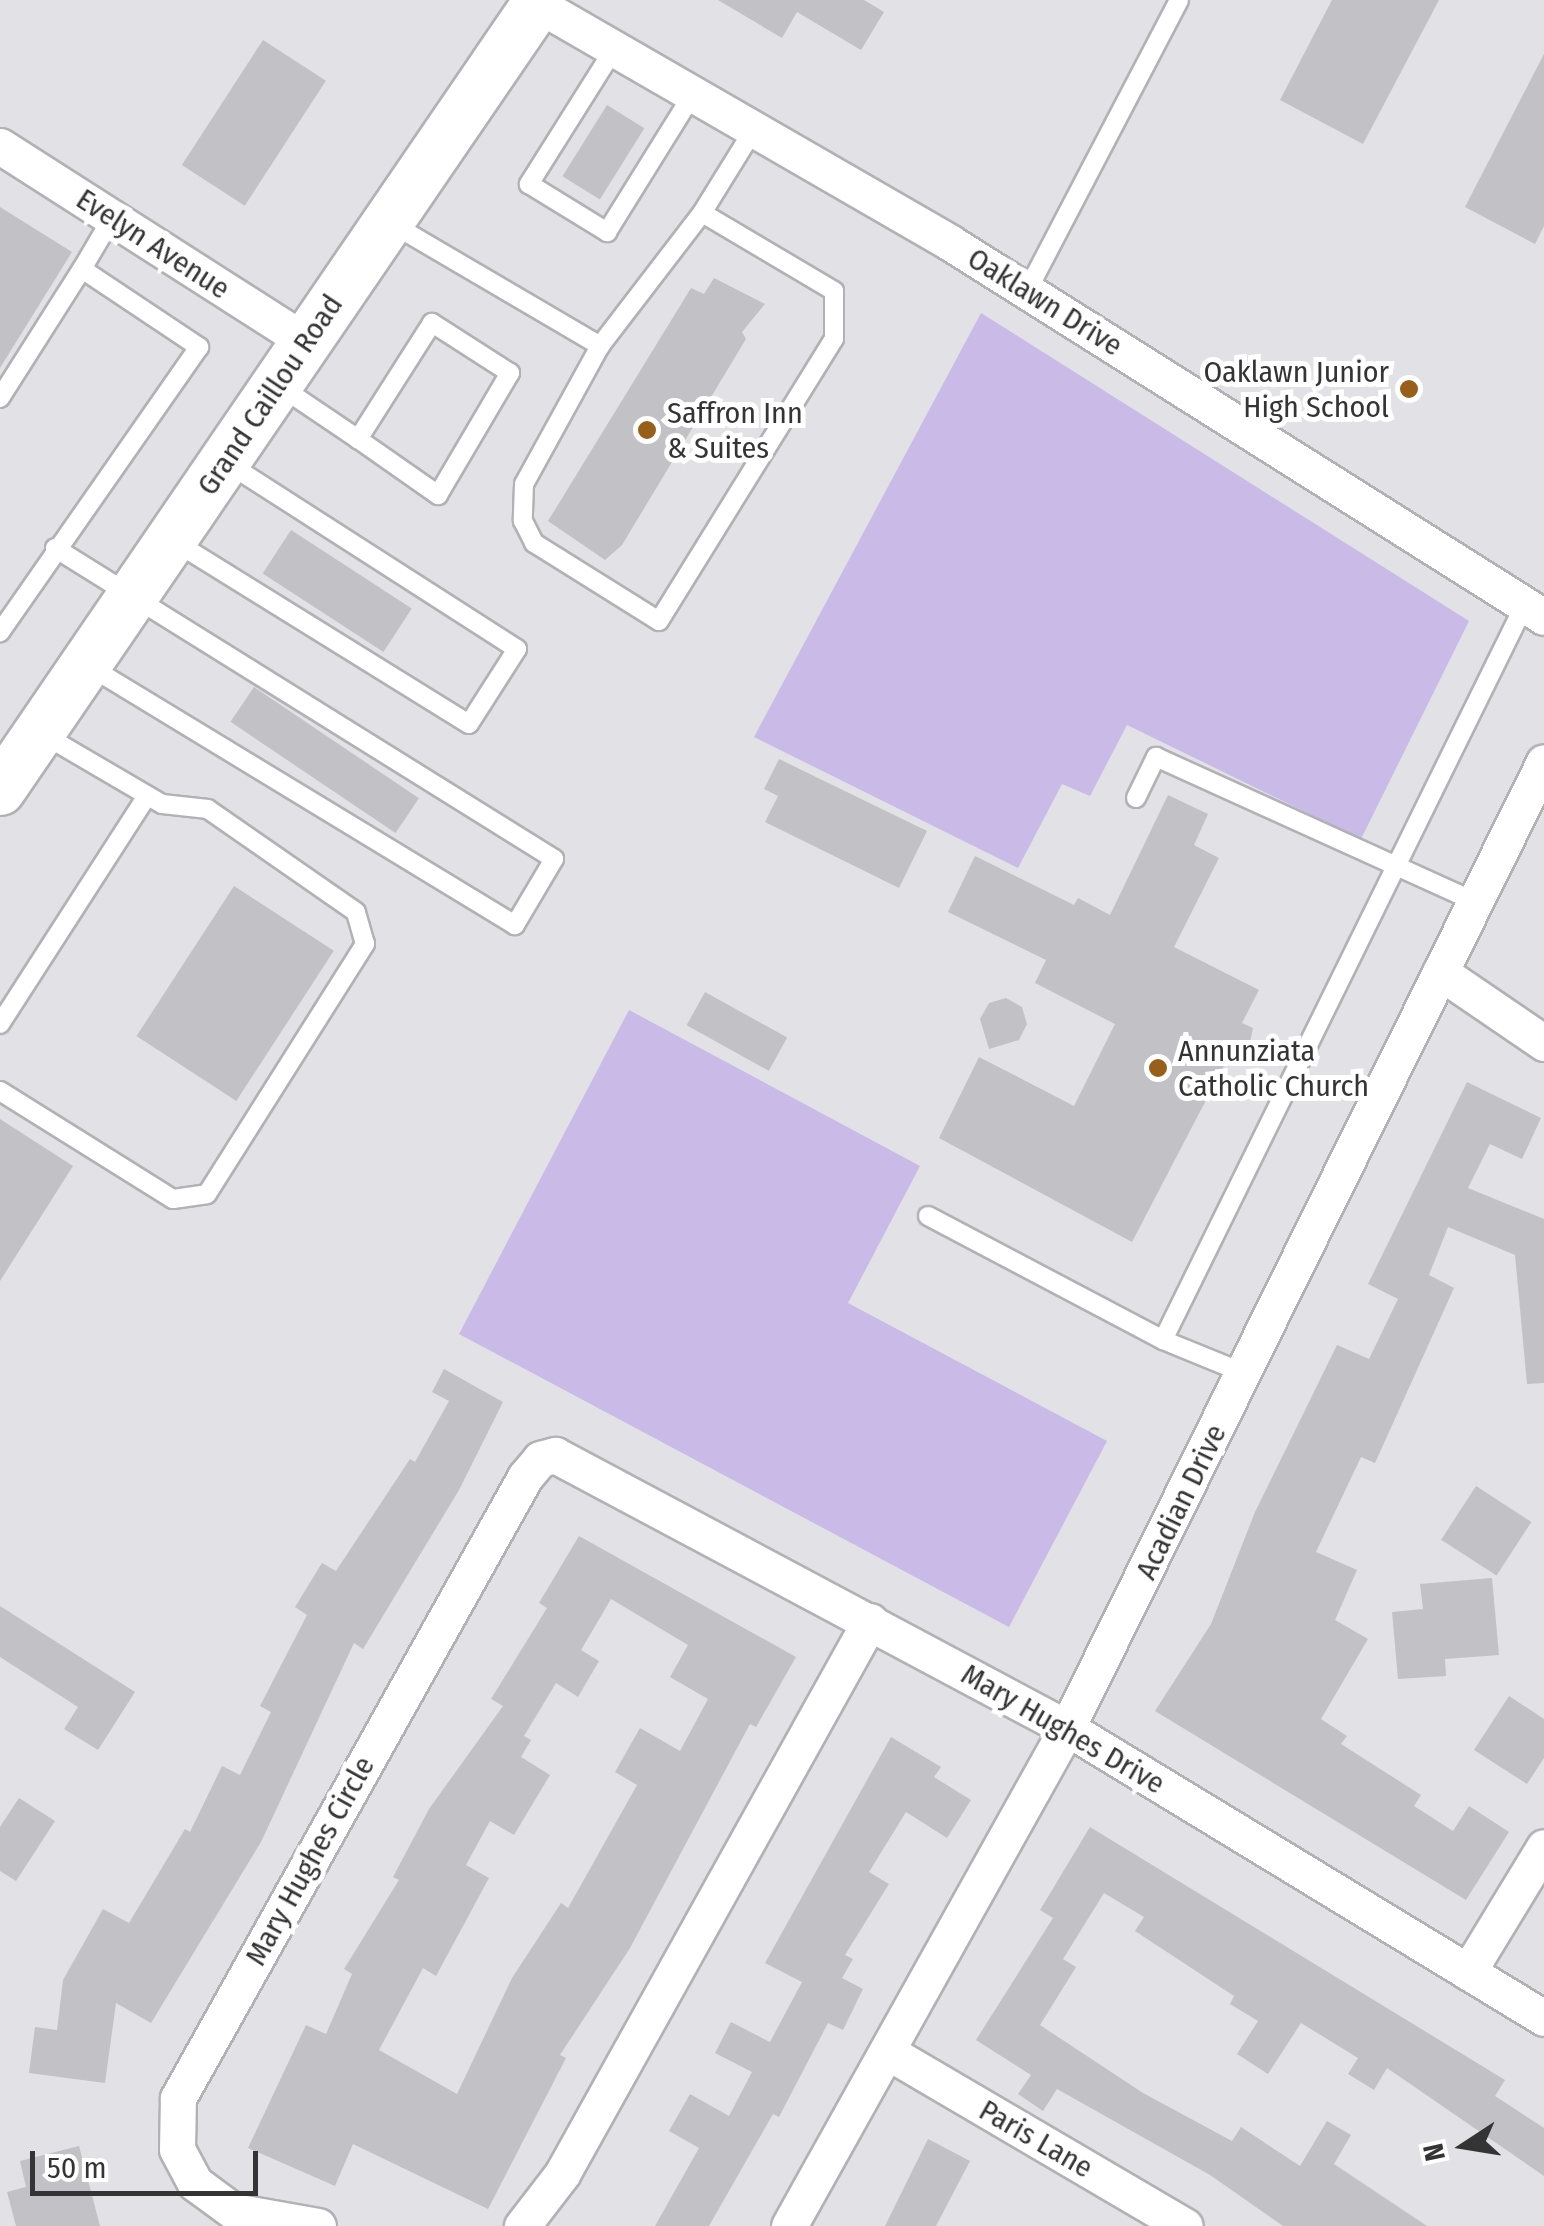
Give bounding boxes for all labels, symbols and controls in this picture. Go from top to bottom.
street label: Evelyn Avenue [70,181,236,307]
street label: Oaklawn Drive [961,240,1129,364]
street label: Grand Caillou Road [190,288,350,502]
place label: Oaklawn Junior High School [1203,354,1389,424]
marker: Oaklawn Junior High School [1398,378,1420,400]
place label: Saffron Inn & Suites [667,395,803,466]
marker: Saffron Inn & Suites [636,419,658,441]
place label: Annunziata Catholic Church [1178,1033,1369,1104]
marker: Annunziata Catholic Church [1147,1057,1169,1079]
street label: Acadian Drive [1128,1419,1234,1585]
street label: Mary Hughes Drive [955,1656,1171,1802]
street label: Mary Hughes Circle [238,1750,382,1972]
street label: Paris Lane [973,2092,1099,2186]
north arrow [1414,2096,1514,2196]
scale bar [35,2131,262,2193]
text: N [1416,2141,1452,2164]
text: 50 m [47,2150,107,2186]

